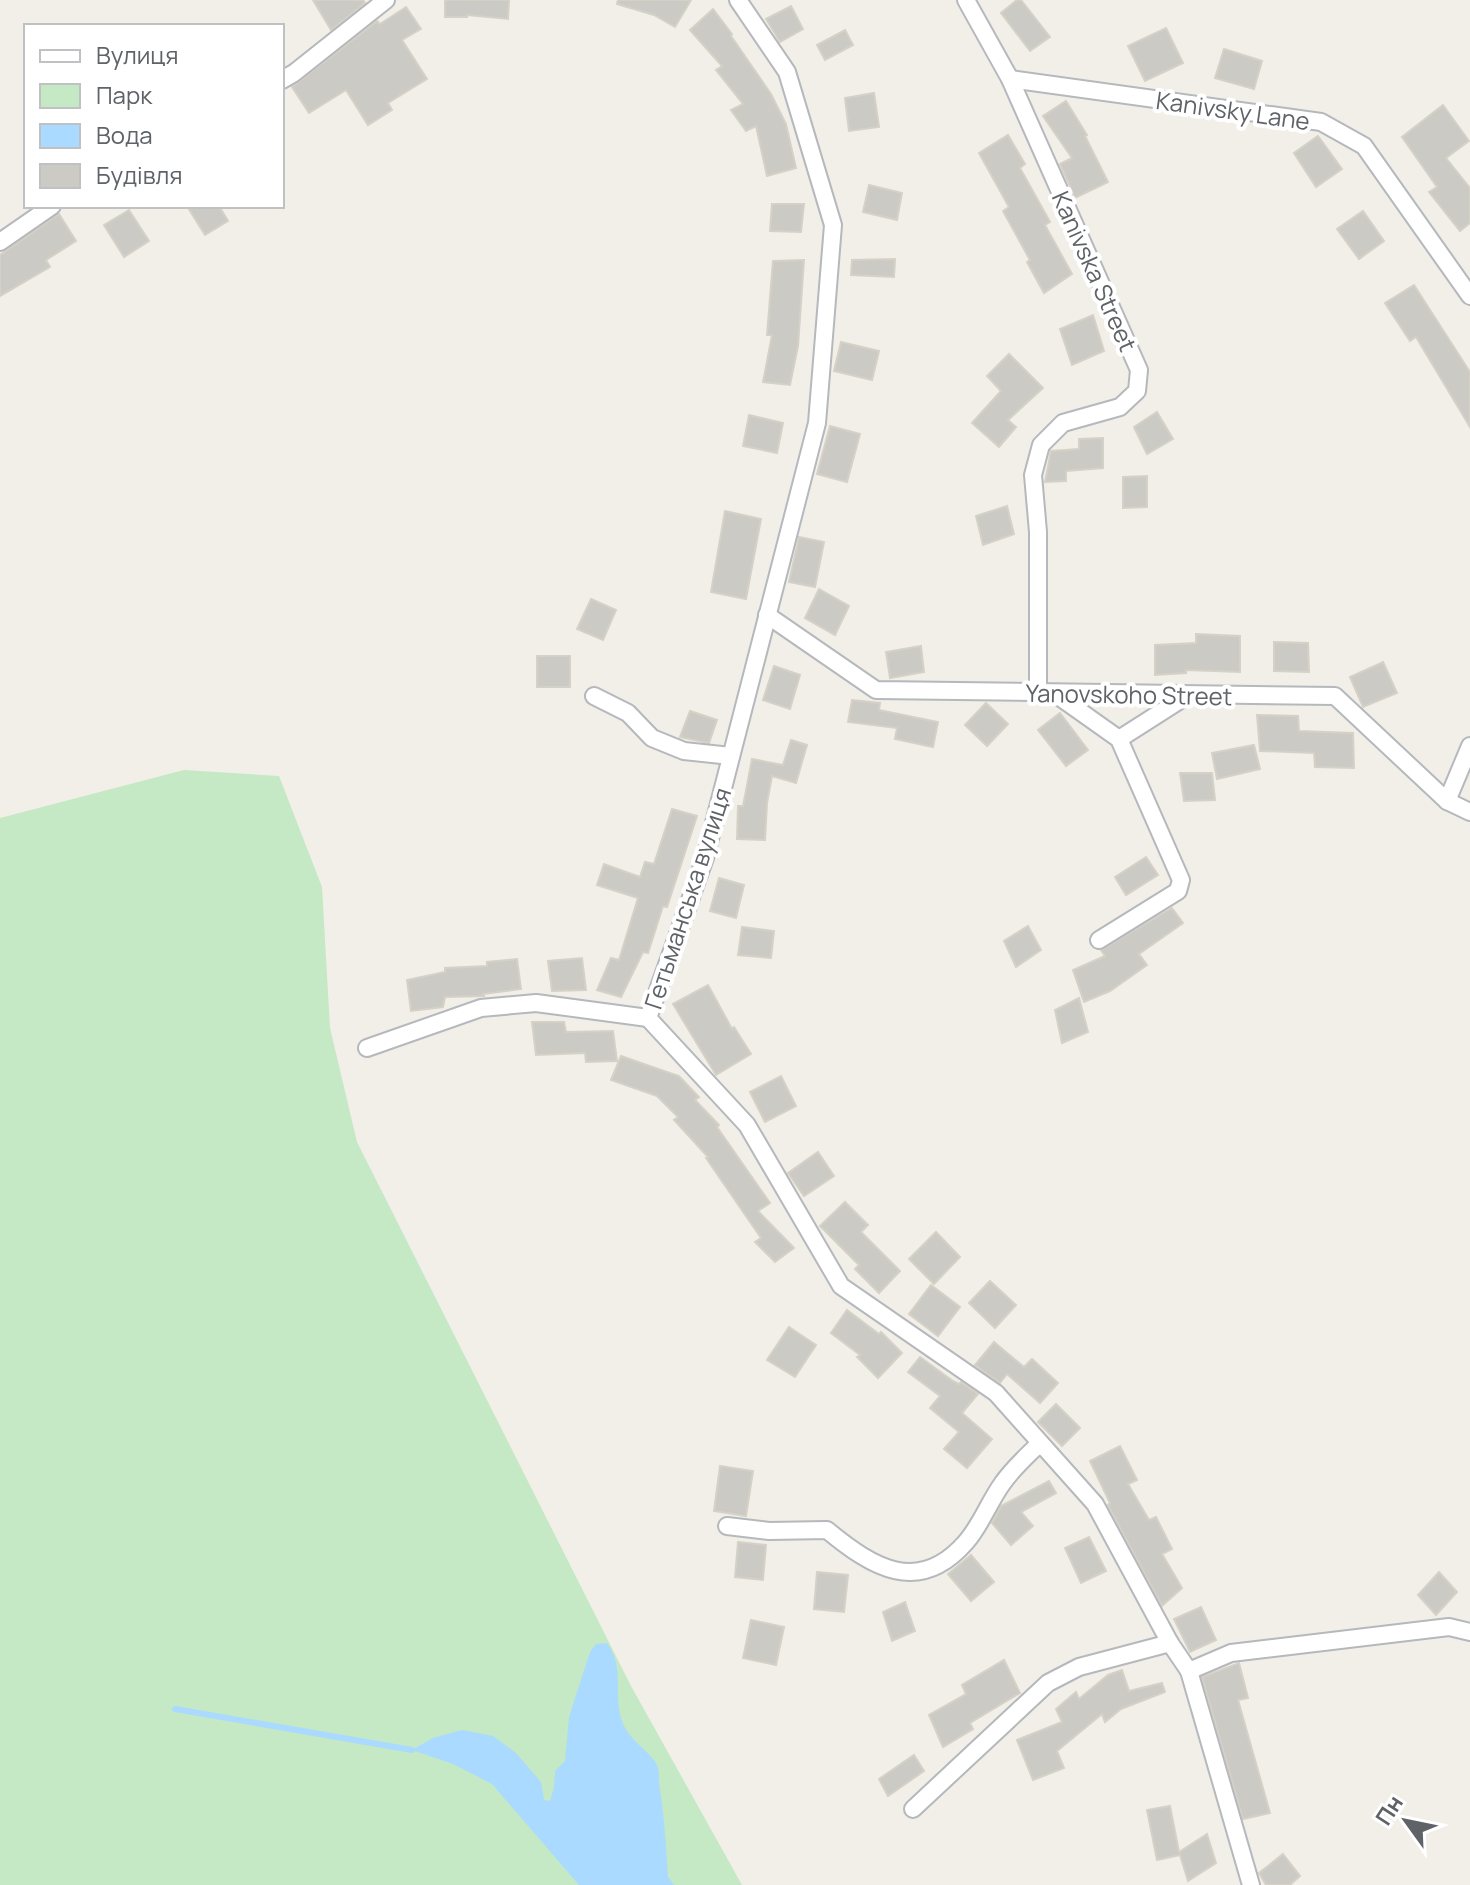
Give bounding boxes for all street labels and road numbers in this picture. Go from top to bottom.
street label: Kanivsky Lane [1154,83,1312,137]
street label: Kanivska Street [1045,186,1145,356]
street label: Yanovskoho Street [1025,676,1233,712]
street label: Гетьманська вулиця [636,783,738,1013]

